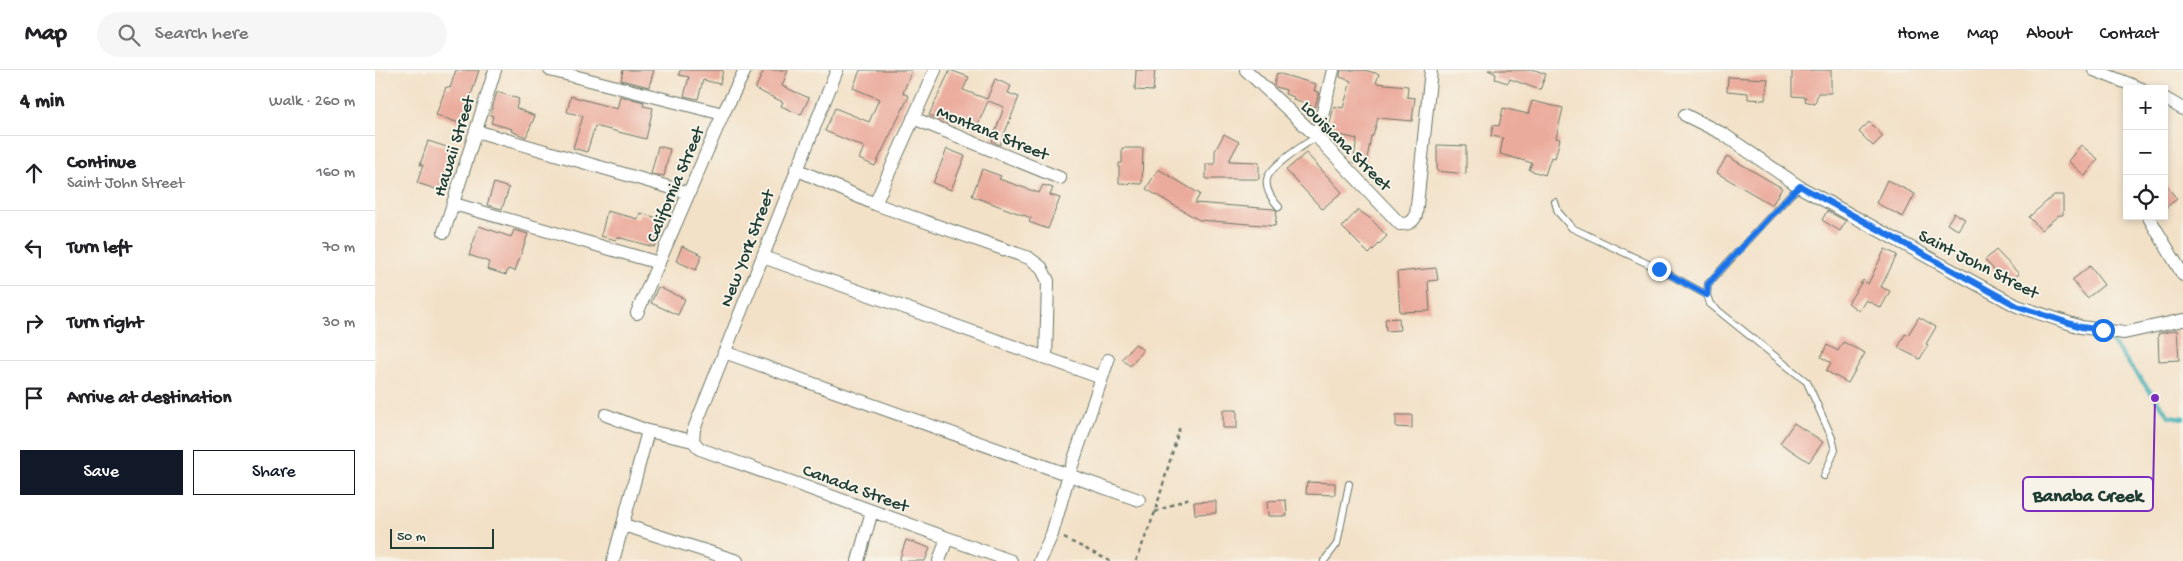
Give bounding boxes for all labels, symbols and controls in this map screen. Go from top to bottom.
search box [97,12,447,57]
text: Map [25,20,67,49]
icon: search [115,21,143,49]
text: Search here [155,23,248,46]
text: Home [1897,24,1939,45]
text: Map [1967,24,1998,45]
text: About [2026,24,2072,45]
text: Contact [2100,24,2158,45]
map controls [2123,85,2168,220]
button: + [2123,85,2168,130]
text: 4 min [20,90,64,115]
street label: Hawaii Street [430,92,481,200]
text: Walk · 260 m [269,93,355,112]
street label: Louisiana Street [1296,97,1396,198]
street label: Montana Street [933,102,1052,167]
street label: California Street [642,122,711,246]
button: − [2123,130,2168,175]
text: Continue [67,152,136,175]
icon: ahead [20,159,48,187]
text: 160 m [316,164,355,183]
text: Saint John Street [67,175,184,194]
button: locate [2123,175,2168,220]
street label: New York Street [716,186,781,310]
street label: Saint John Street [1914,226,2043,305]
icon: left [20,234,48,262]
text: Turn left [67,237,131,260]
text: 70 m [322,239,355,258]
route end [1648,258,1671,281]
icon: right [20,309,48,337]
text: Turn right [67,312,143,335]
text: 30 m [322,314,355,333]
route start [2092,319,2115,342]
icon: arrive [20,384,48,412]
text: Arrive at destination [67,387,231,410]
button: Save [20,450,183,495]
button: Share [193,450,355,495]
street label: Canada Street [799,460,912,519]
callout: Banaba Creek [2023,477,2153,511]
text: Banaba Creek [2032,486,2146,509]
scale bar [390,526,494,549]
text: 50 m [397,529,426,546]

